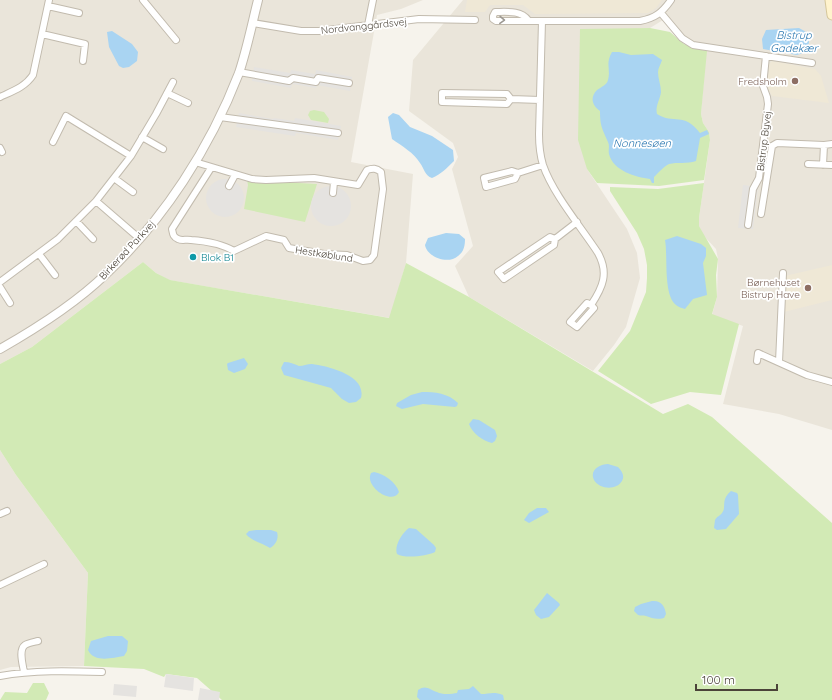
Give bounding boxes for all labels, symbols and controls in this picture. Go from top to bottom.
street label: Nordvanggårdsvej [320,15,408,37]
one-way arrow [499,16,505,25]
water label: Bistrup Gadekær [770,28,819,55]
place label: Fredsholm [738,75,787,88]
marker: Fredsholm [790,76,800,86]
street label: Bistrup Byvej [754,110,774,172]
water label: Nonnesøen [613,136,672,150]
street label: Birkerød Parkvej [96,218,158,282]
street label: Hestkøblund [294,243,354,265]
place label: Blok B1 [201,251,234,264]
marker: Blok B1 [188,252,198,262]
place label: Børnehuset Bistrup Have [741,276,801,301]
marker: Børnehuset Bistrup Have [803,283,813,293]
scale bar [696,666,777,692]
text: 100 m [702,672,735,687]

